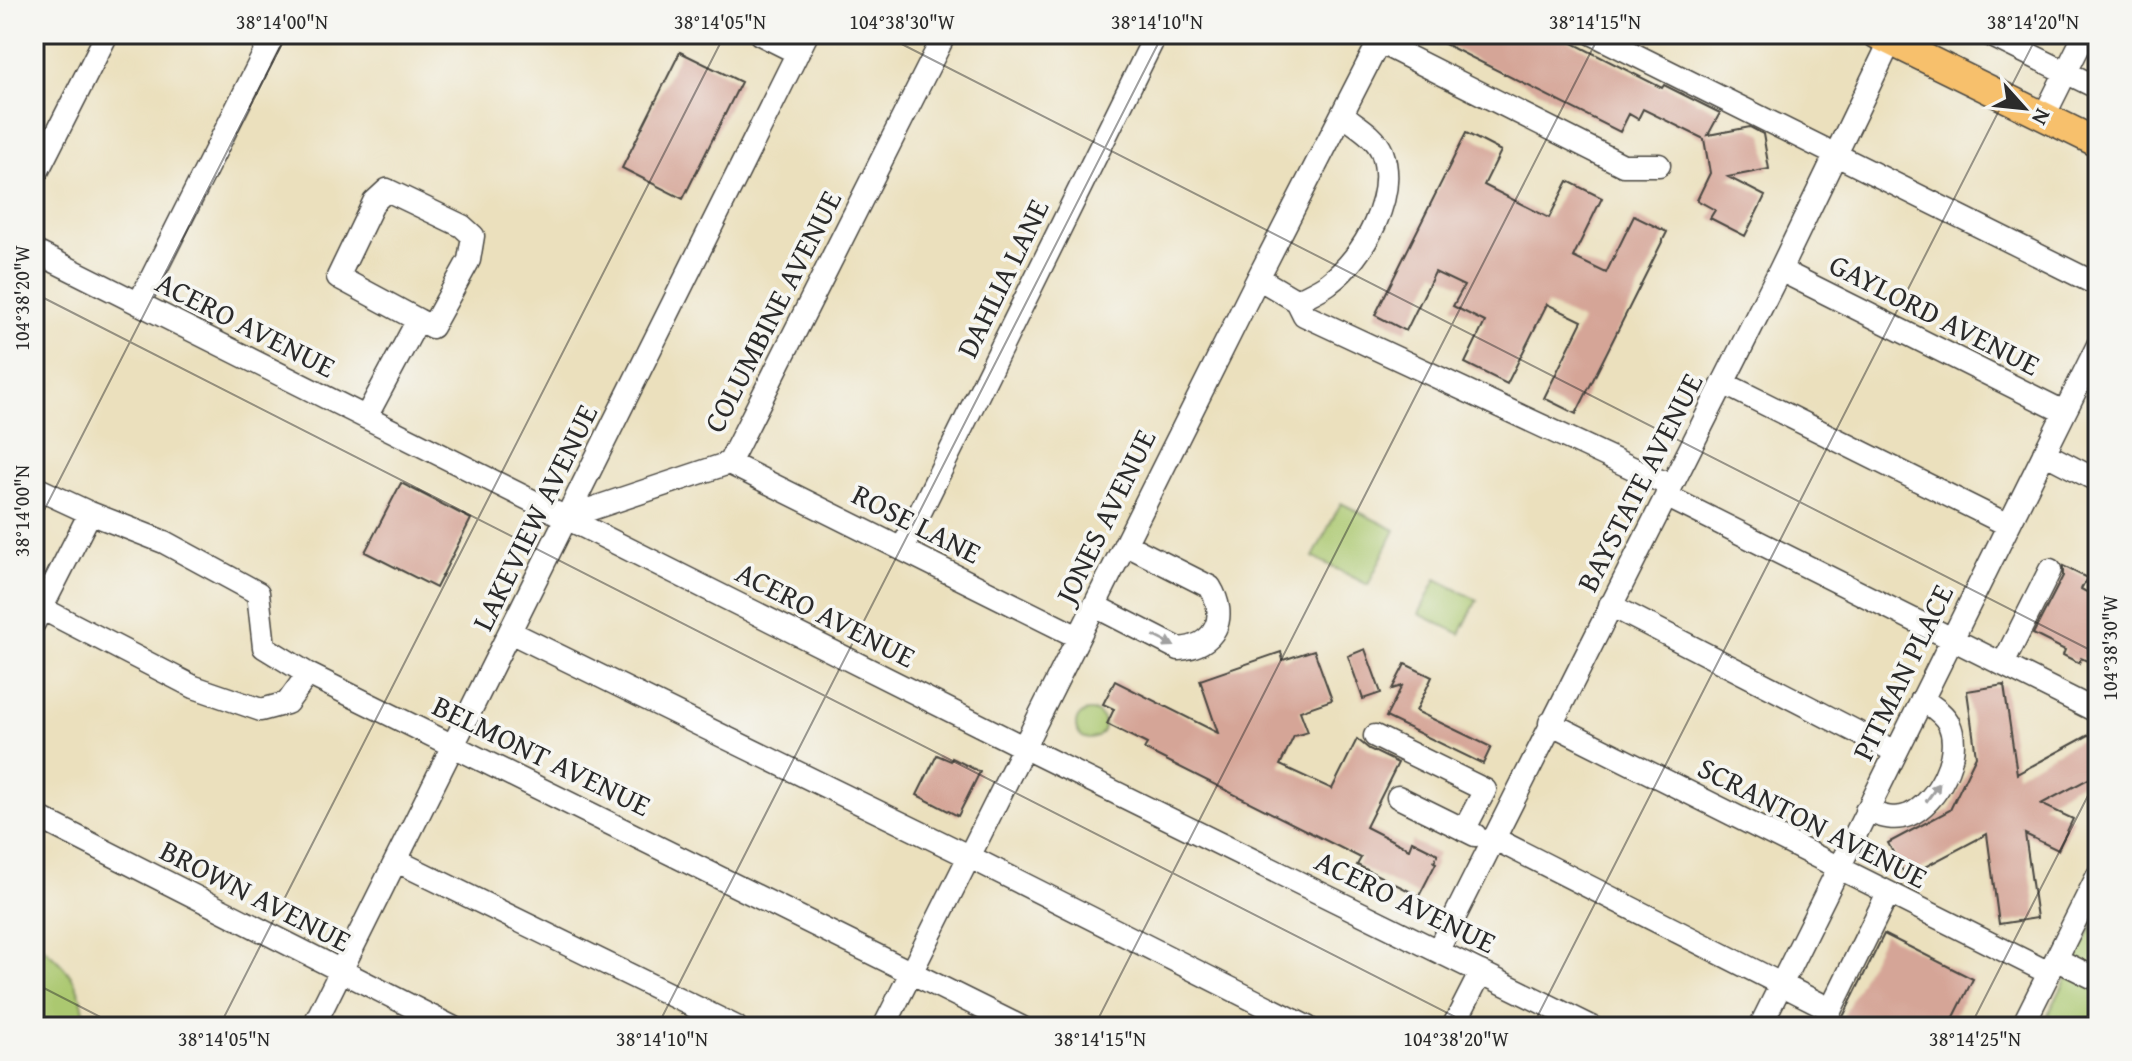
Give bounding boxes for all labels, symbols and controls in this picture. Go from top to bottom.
text: 38°14'00"N [236,7,328,36]
text: 38°14'05"N [674,7,766,36]
text: 104°38'30"W [849,7,955,36]
text: 38°14'10"N [1111,7,1203,36]
text: 38°14'15"N [1549,7,1641,36]
text: 38°14'20"N [1987,7,2079,36]
north arrow [1984,68,2064,148]
text: N [2024,103,2059,131]
street label: COLUMBINE AVENUE [692,182,852,440]
street label: DAHLIA LANE [945,191,1059,365]
street label: GAYLORD AVENUE [1822,242,2048,386]
text: 104°38'20"W [7,245,36,351]
street label: ACERO AVENUE [148,260,344,388]
street label: BAYSTATE AVENUE [1565,365,1713,599]
street label: LAKEVIEW AVENUE [460,396,608,638]
street label: JONES AVENUE [1042,421,1166,614]
text: 38°14'00"N [7,465,36,557]
street label: ROSE LANE [845,472,989,574]
street label: ACERO AVENUE [728,550,924,678]
street label: PITMAN PLACE [1840,576,1964,768]
text: 104°38'30"W [2095,595,2124,701]
one-way arrow [1153,635,1176,648]
street label: BELMONT AVENUE [425,683,659,827]
street label: SCRANTON AVENUE [1691,745,1935,899]
one-way arrow [1925,782,1941,802]
street label: BROWN AVENUE [153,828,359,962]
street label: ACERO AVENUE [1308,838,1504,964]
text: 38°14'05"N [178,1024,270,1053]
text: 38°14'10"N [616,1024,708,1053]
text: 38°14'15"N [1054,1024,1146,1053]
text: 104°38'20"W [1403,1024,1509,1053]
text: 38°14'25"N [1929,1024,2021,1053]

